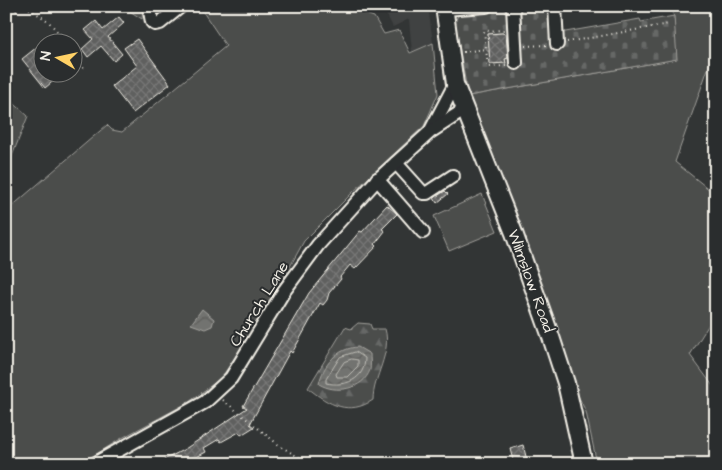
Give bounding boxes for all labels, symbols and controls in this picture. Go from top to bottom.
north arrow [32,32,82,82]
text: N [36,50,57,62]
street label: Wilmslow Road [502,226,560,336]
street label: Church Lane [224,257,294,351]

